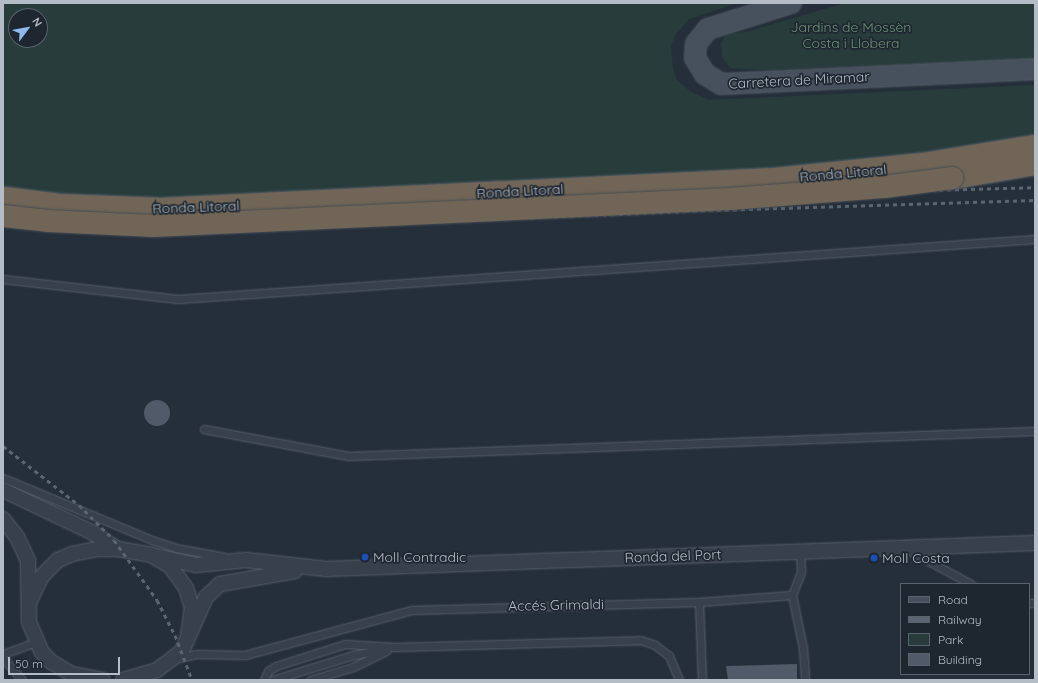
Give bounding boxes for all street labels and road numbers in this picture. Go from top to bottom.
street label: Carretera de Miramar [728,68,870,92]
street label: Ronda Litoral [799,161,887,185]
street label: Ronda Litoral [476,180,564,202]
street label: Ronda Litoral [152,197,240,217]
street label: Ronda del Port [624,546,722,566]
street label: Accés Grimaldi [508,596,604,614]

